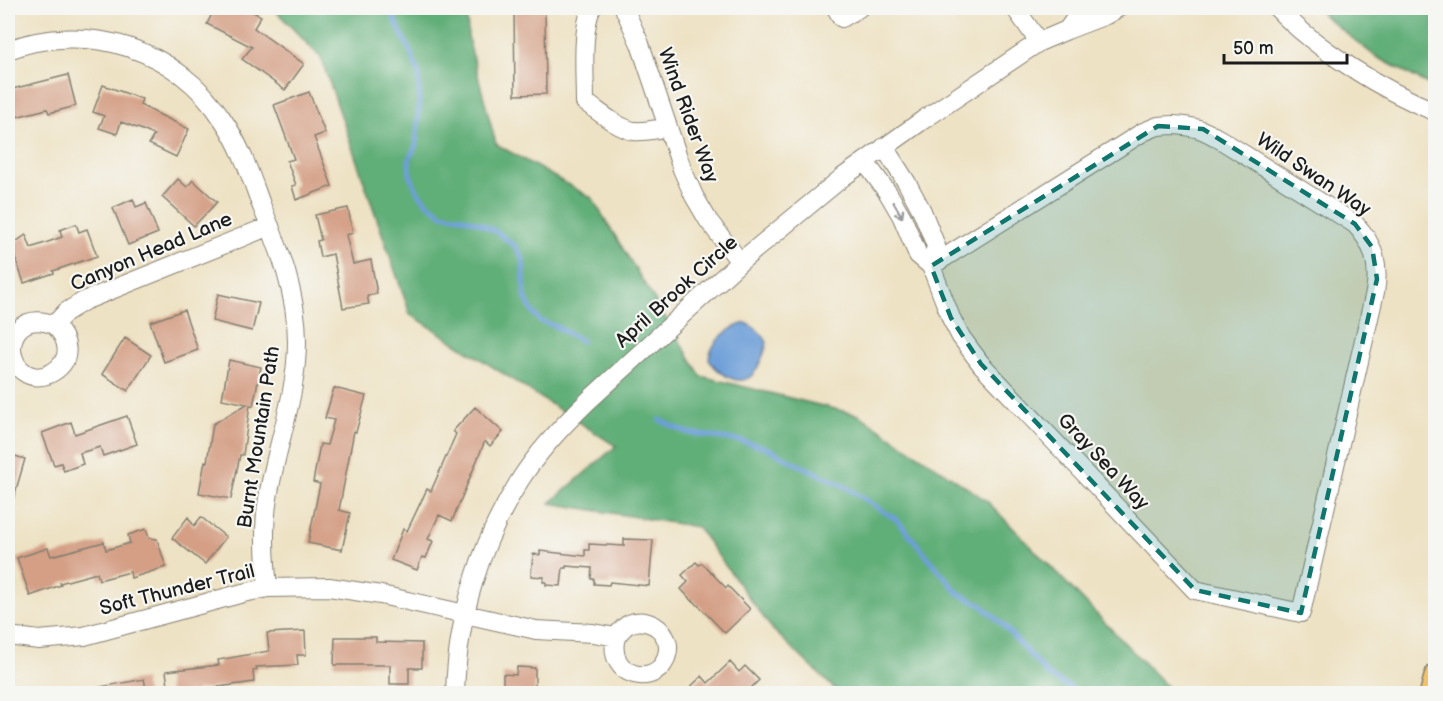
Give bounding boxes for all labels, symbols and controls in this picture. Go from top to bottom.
scale bar [1224,27,1347,65]
text: 50 m [1233,38,1274,59]
street label: Wind Rider Way [653,45,724,186]
street label: Wild Swan Way [1252,128,1375,222]
one-way arrow [893,200,904,218]
street label: Canyon Head Lane [67,207,236,297]
street label: April Brook Circle [610,230,743,353]
street label: Burnt Mountain Path [233,344,285,530]
street label: Gray Sea Way [1052,408,1154,515]
street label: Soft Thunder Trail [97,559,257,621]

